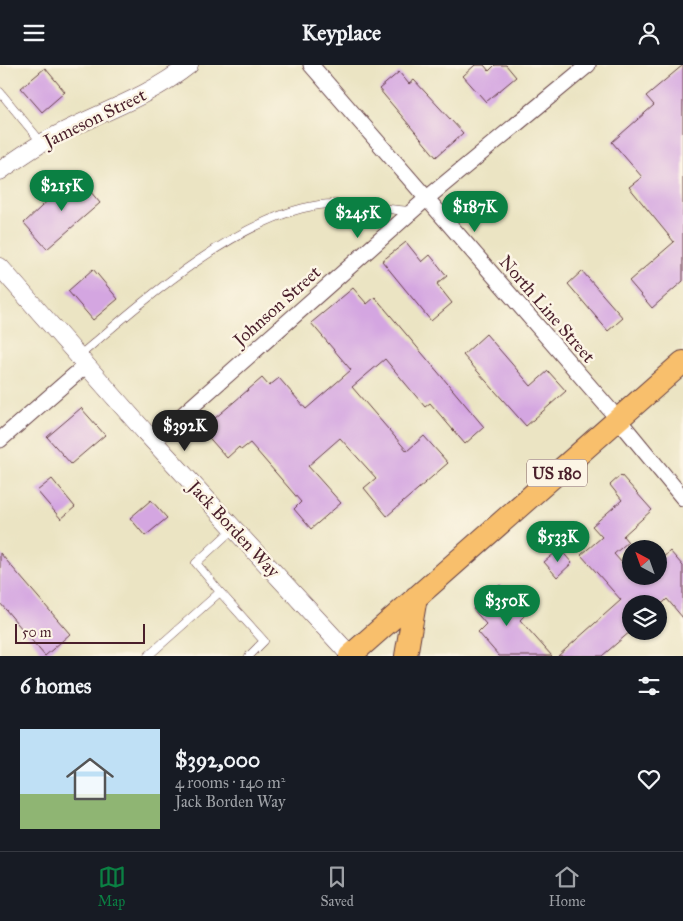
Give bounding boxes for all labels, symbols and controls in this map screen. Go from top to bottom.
icon: menu [20,19,48,47]
text: Keyplace [302,19,381,46]
icon: person [635,19,663,47]
street label: Jameson Street [38,83,151,154]
pin: $215K [27,169,97,212]
text: $215K [41,176,83,195]
pin: $187K [440,191,510,233]
pin: $245K [323,197,393,239]
text: $187K [453,197,497,216]
text: $245K [335,203,381,222]
street label: North Line Street [494,251,600,368]
street label: Johnson Street [227,261,326,353]
pin: $392K [150,409,220,452]
text: $392K [163,416,207,435]
road number: US 180 [527,459,587,487]
street label: Jack Borden Way [182,475,285,583]
pin: $533K [523,521,593,563]
text: $533K [537,527,579,546]
north arrow [622,540,668,585]
map controls [622,540,667,640]
pin: $350K [472,585,542,627]
text: $350K [485,591,529,610]
button: layers [622,595,667,640]
scale bar [15,621,145,644]
text: 50 m [22,624,51,641]
icon: filters [635,672,663,700]
text: 6 homes [20,673,92,699]
text: $392,000 [175,747,260,773]
icon: home [60,749,120,809]
icon: heart [635,765,663,793]
text: 4 rooms · 140 m² [175,773,285,792]
text: Jack Borden Way [175,792,285,811]
tab: Map [98,863,126,910]
tab: Saved [321,863,354,910]
tab: Home [549,863,585,910]

